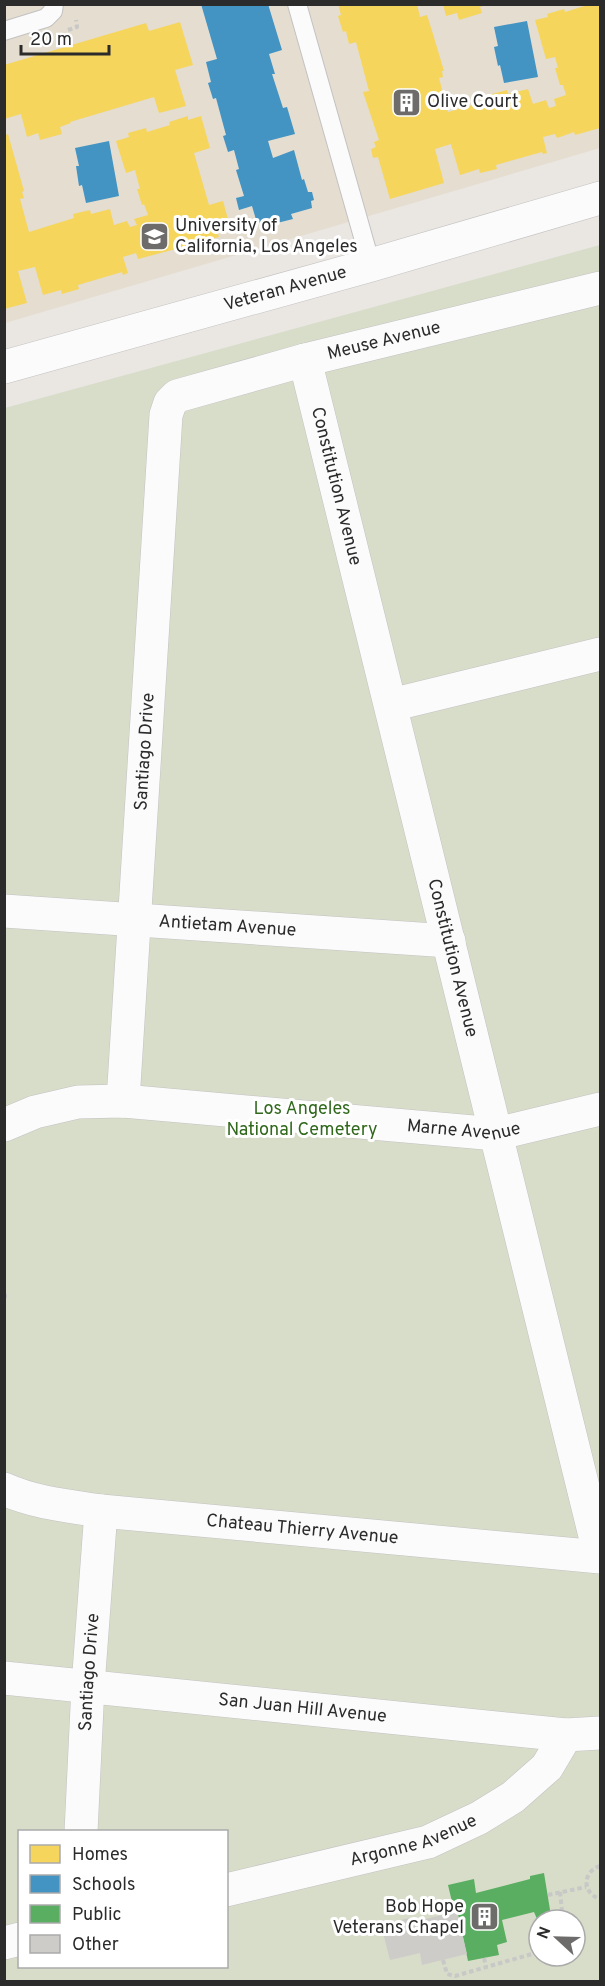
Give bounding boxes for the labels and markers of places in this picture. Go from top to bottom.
building icon: Olive Court [390,86,422,118]
place label: Olive Court [427,91,519,114]
place label: University of California, Los Angeles [175,215,358,259]
school or university icon: University of California, Los Angeles [138,220,170,252]
place label: Bob Hope Veterans Chapel [332,1896,464,1940]
building icon: Bob Hope Veterans Chapel [469,1901,501,1933]

